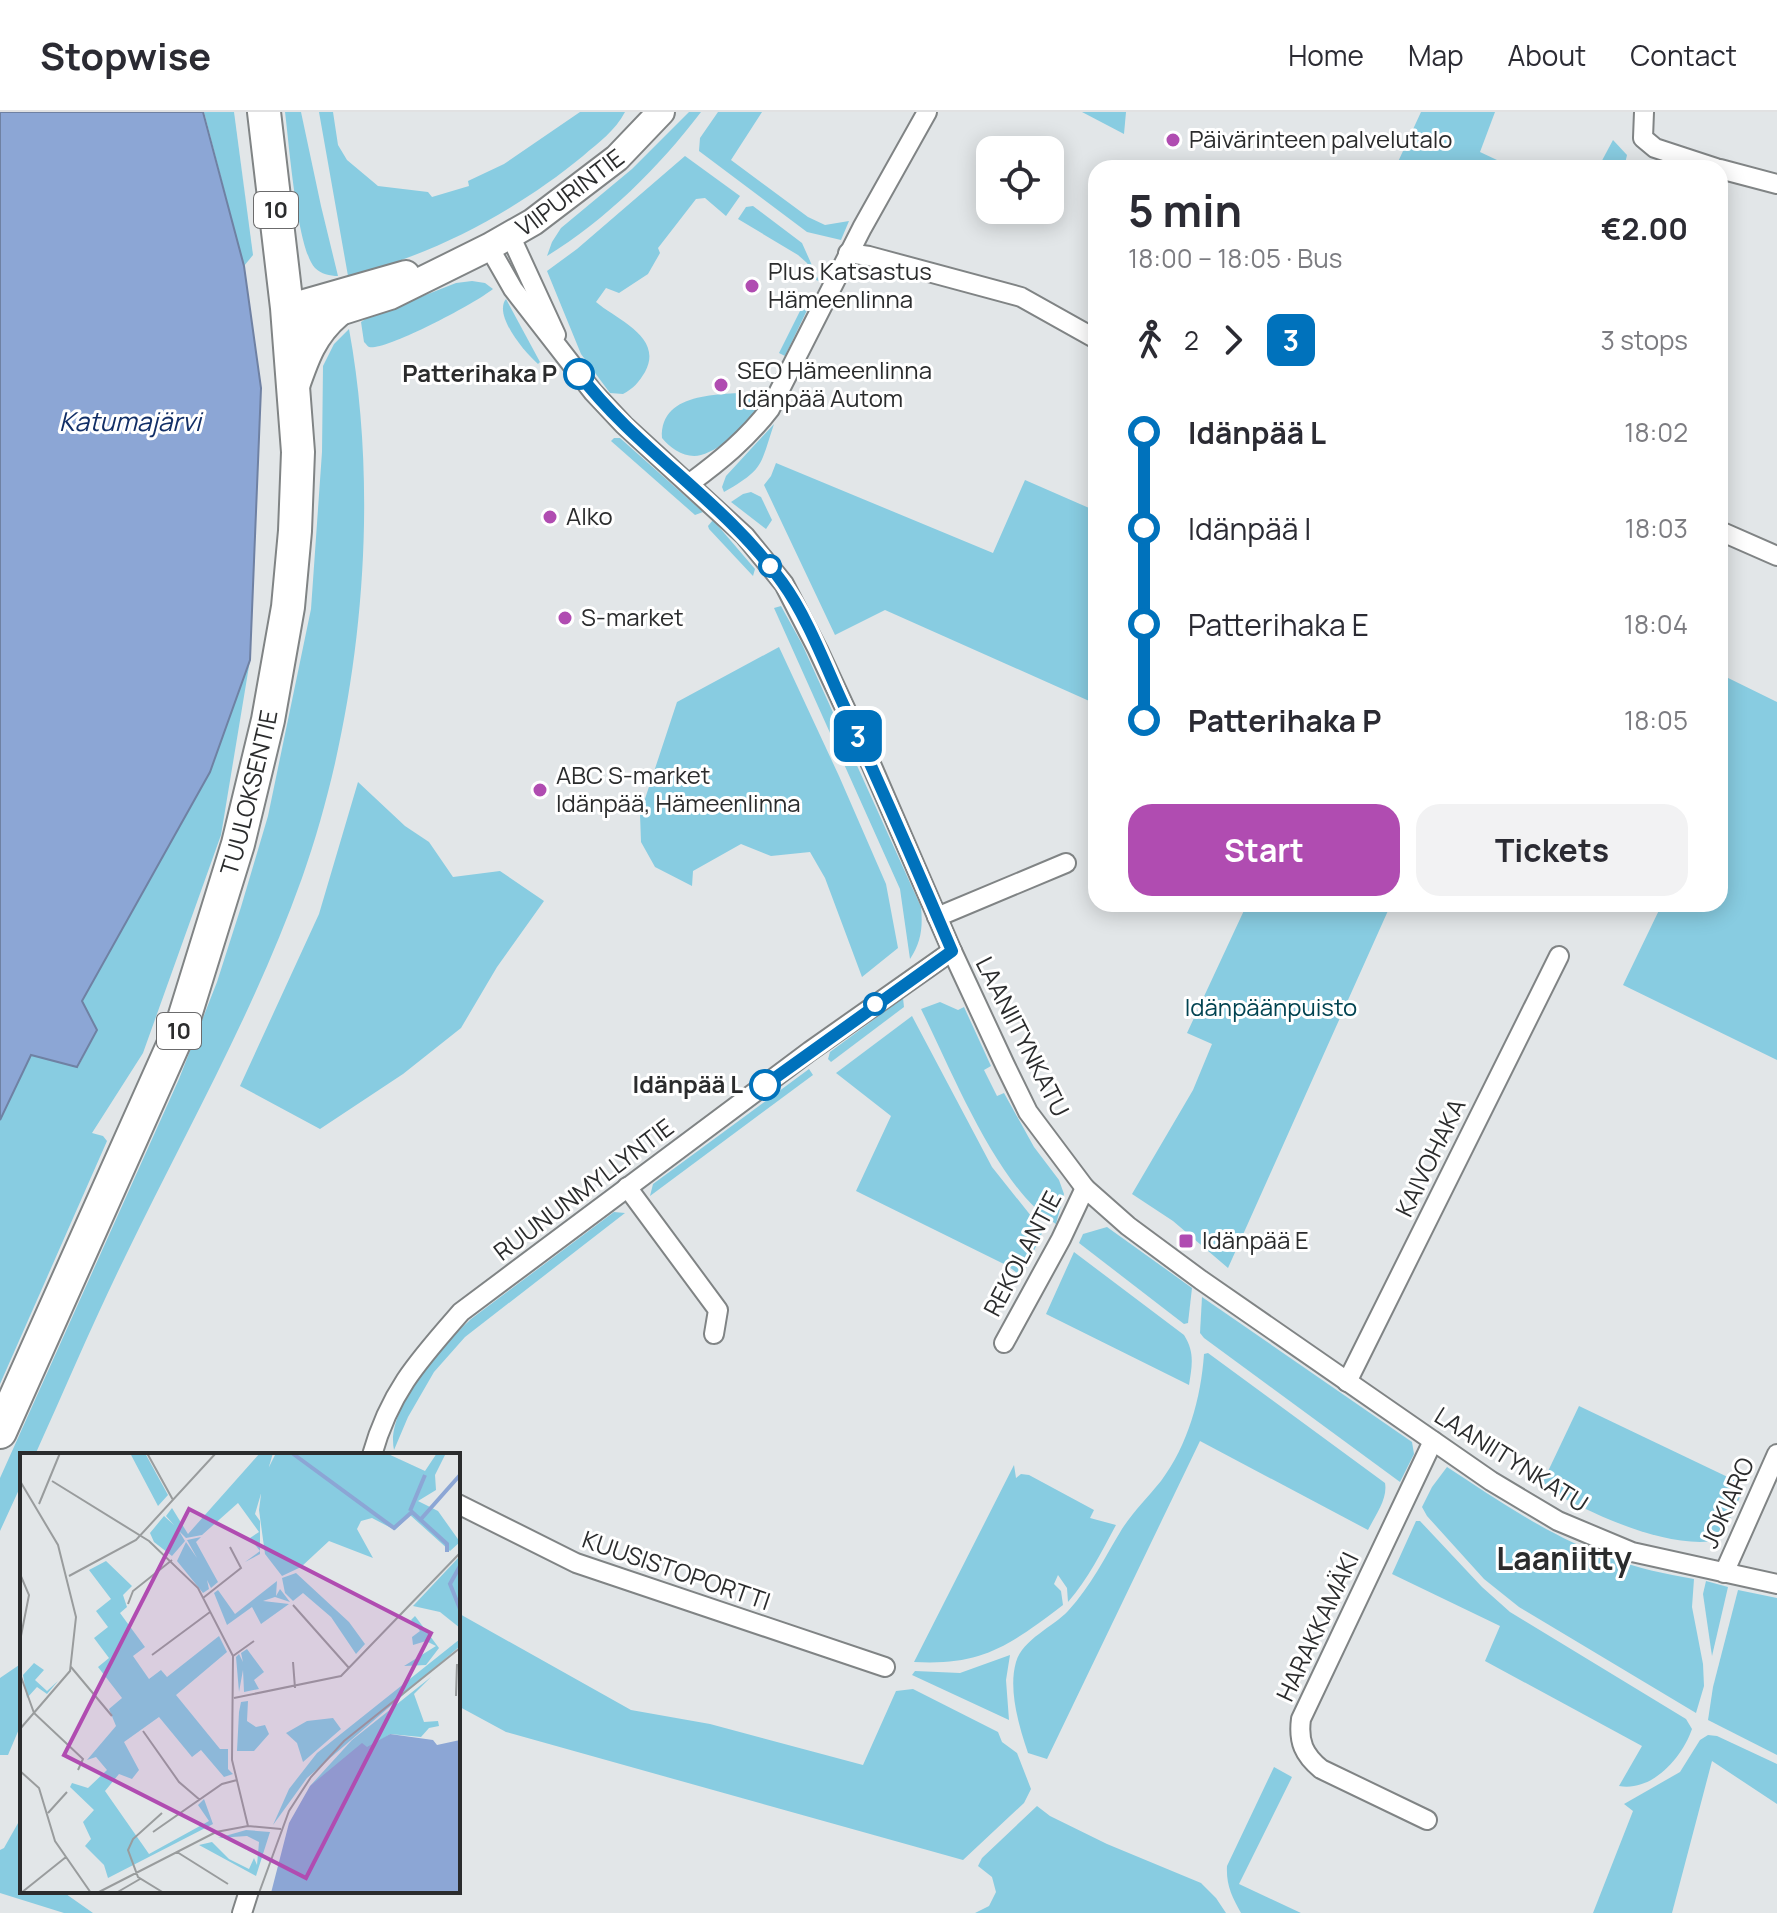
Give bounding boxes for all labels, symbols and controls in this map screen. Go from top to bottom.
text: Stopwise [40,29,211,81]
text: Home [1288,36,1364,74]
text: Map [1408,36,1464,74]
text: About [1508,36,1586,74]
text: Contact [1630,36,1737,74]
place label: Päivärinteen palvelutalo [1189,122,1453,155]
marker: Päivärinteen palvelutalo [1164,131,1182,149]
map controls [976,136,1064,224]
button: locate [976,136,1064,224]
street label: VIIPURINTIE [509,140,630,243]
text: 5 min [1128,180,1242,240]
road number: 10 [254,192,298,228]
text: €2.00 [1601,208,1688,249]
text: 18:00 – 18:05 · Bus [1128,240,1342,276]
place label: Plus Katsastus Hämeenlinna [768,254,932,315]
marker: Plus Katsastus Hämeenlinna [743,277,761,295]
icon: walk [1128,318,1172,362]
icon: forward [1211,318,1255,362]
text: 3 [1283,321,1299,359]
text: 2 [1184,322,1199,358]
text: 3 stops [1601,322,1688,358]
place label: SEO Hämeenlinna Idänpää Autom [737,353,932,414]
place label: Patterihaka P [402,356,557,389]
marker: Patterihaka P [564,359,594,389]
marker: SEO Hämeenlinna Idänpää Autom [712,376,730,394]
water label: Katumajärvi [59,403,204,439]
text: Idänpää L [1188,412,1326,453]
text: 18:02 [1624,414,1688,450]
place label: Alko [566,499,613,532]
marker: Alko [541,508,559,526]
text: Idänpää I [1188,508,1311,549]
text: 18:03 [1625,510,1688,546]
unlabelled marker [759,555,781,577]
place label: S-market [581,600,684,633]
text: Patterihaka E [1188,604,1369,645]
text: 18:04 [1624,606,1688,642]
marker: S-market [556,609,574,627]
text: Patterihaka P [1188,700,1381,741]
text: 18:05 [1624,702,1688,738]
street label: TUULOKSENTIE [211,707,284,879]
line badge: 3 [832,710,884,762]
text: 3 [850,717,866,755]
place label: ABC S-market Idänpää, Hämeenlinna [556,758,801,819]
marker: ABC S-market Idänpää, Hämeenlinna [531,781,549,799]
button: Start [1128,804,1400,896]
button: Tickets [1416,804,1688,896]
street label: LAANIITYNKATU [969,951,1078,1122]
park label: Idänpäänpuisto [1185,990,1357,1023]
unlabelled marker [864,993,886,1015]
road number: 10 [157,1013,201,1049]
place label: Idänpää L [633,1067,743,1100]
marker: Idänpää L [750,1070,780,1100]
street label: KAIVOHAKA [1387,1093,1472,1222]
street label: RUUNUNMYLLYNTIE [486,1110,680,1267]
street label: REKOLANTIE [975,1185,1068,1322]
place label: Idänpää E [1202,1223,1309,1256]
marker: Idänpää E [1177,1232,1195,1250]
street label: LAANIITYNKATU [1429,1398,1595,1519]
street label: JOKIARO [1692,1452,1761,1553]
inset map [20,1453,460,1893]
street label: KUUSISTOPORTTI [578,1522,775,1617]
district label: Laaniitty [1496,1536,1632,1580]
street label: HARAKKAMÄKI [1268,1546,1366,1706]

